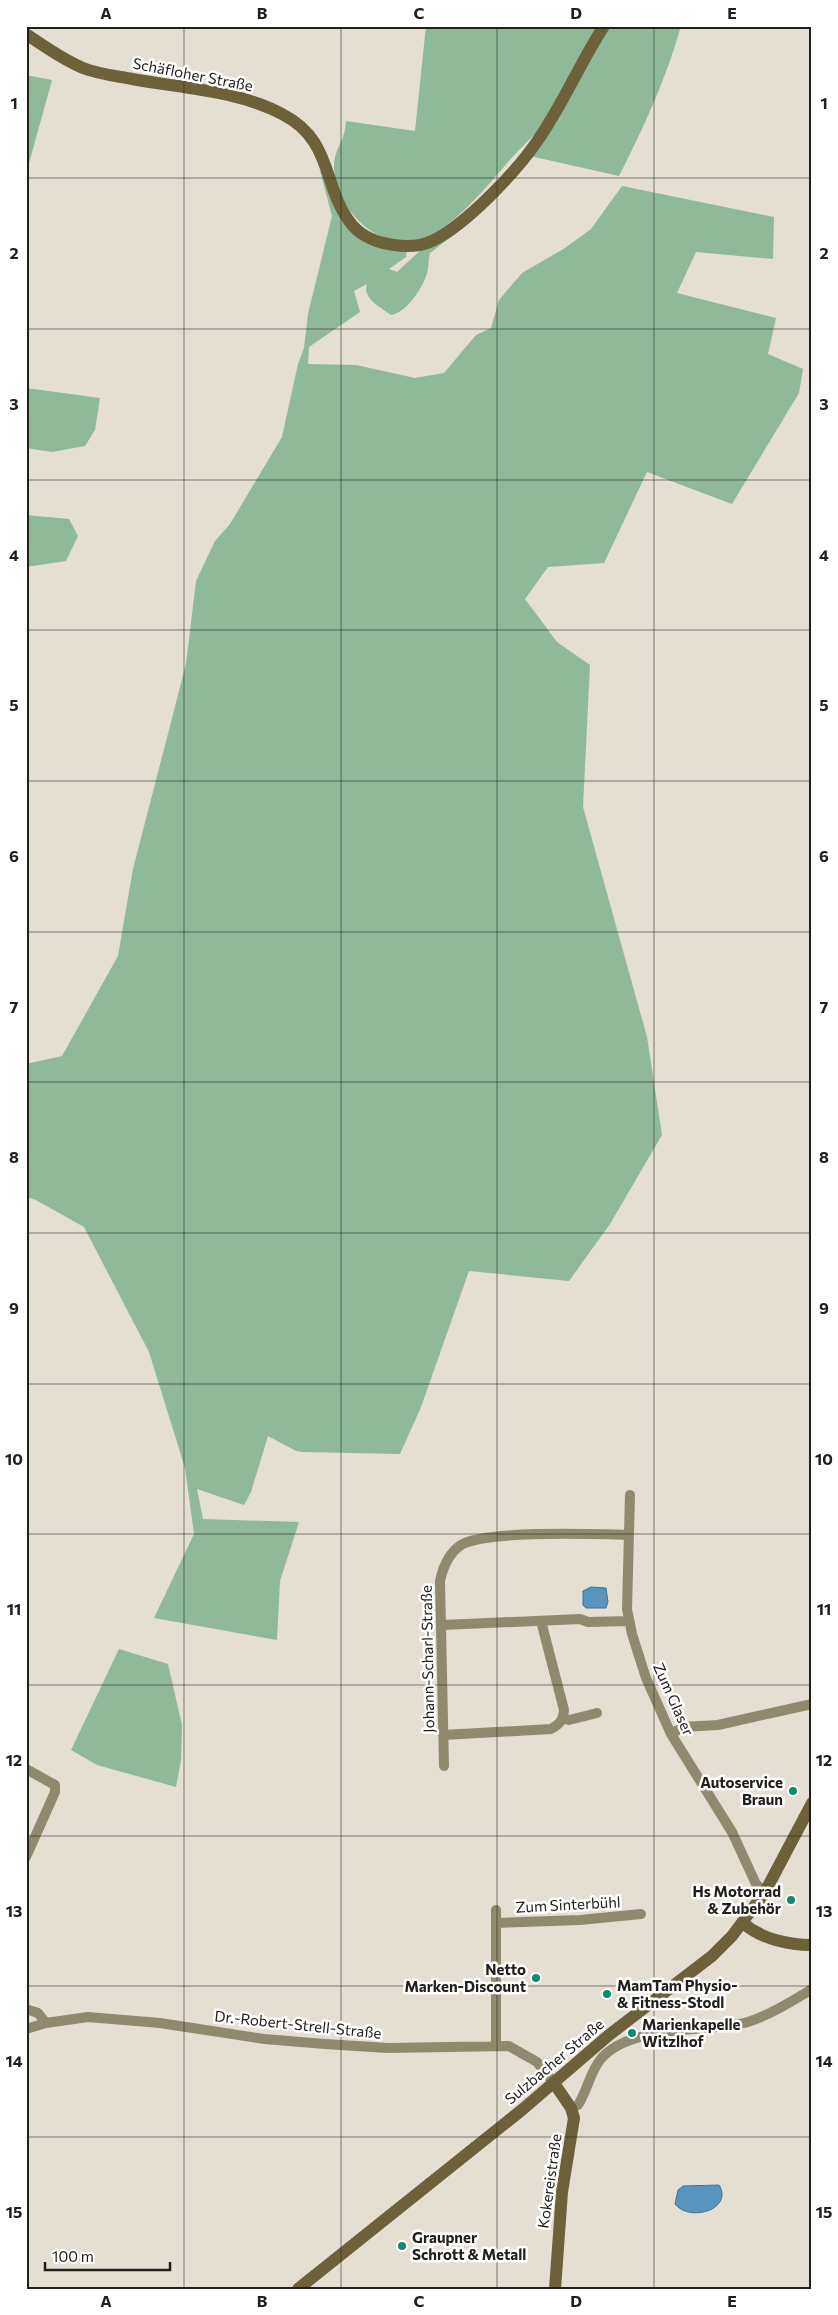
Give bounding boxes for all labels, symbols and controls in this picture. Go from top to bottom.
text: A [100,3,112,22]
text: B [257,3,268,22]
text: C [414,3,425,22]
text: D [570,3,582,22]
text: E [727,3,737,22]
street label: Schäfloher Straße [131,54,255,95]
text: 1 [10,93,18,112]
text: 1 [820,93,828,112]
text: 2 [9,243,19,262]
text: 2 [819,243,829,262]
text: 3 [9,394,19,413]
text: 3 [819,394,829,413]
text: 4 [9,545,19,564]
text: 4 [819,545,829,564]
text: 5 [9,695,19,714]
text: 5 [819,695,829,714]
text: 6 [9,846,19,865]
text: 6 [819,846,829,865]
text: 7 [10,997,19,1016]
text: 7 [820,997,829,1016]
text: 8 [9,1147,19,1166]
text: 8 [819,1147,829,1166]
text: 9 [9,1298,19,1317]
text: 9 [819,1298,829,1317]
text: 10 [5,1449,23,1468]
text: 10 [815,1449,833,1468]
street label: Johann-Scharl-Straße [417,1585,437,1733]
text: 11 [7,1599,21,1618]
text: 11 [817,1599,831,1618]
street label: Zum Glaser [650,1660,698,1738]
text: 12 [6,1750,22,1769]
text: 12 [816,1750,832,1769]
place label: Autoservice Braun [700,1773,783,1808]
marker: Autoservice Braun [787,1785,799,1797]
place label: Hs Motorrad & Zubehör [692,1882,781,1917]
street label: Zum Sinterbühl [515,1892,621,1916]
marker: Hs Motorrad & Zubehör [785,1894,797,1906]
text: 13 [6,1901,22,1920]
text: 13 [816,1901,832,1920]
place label: Netto Marken-Discount [404,1960,526,1995]
marker: Netto Marken-Discount [530,1972,542,1984]
place label: MamTam Physio- & Fitness-Stodl [617,1976,738,2011]
marker: MamTam Physio- & Fitness-Stodl [601,1988,613,2000]
street label: Dr.-Robert-Strell-Straße [214,2006,382,2042]
street label: Sulzbacher Straße [501,2014,607,2108]
place label: Marienkapelle Witzlhof [642,2015,741,2050]
marker: Marienkapelle Witzlhof [626,2027,638,2039]
text: 14 [5,2051,23,2070]
text: 14 [815,2051,833,2070]
street label: Kokereistraße [533,2132,565,2229]
text: 15 [6,2202,22,2221]
text: 15 [816,2202,832,2221]
place label: Graupner Schrott & Metall [412,2228,526,2263]
scale bar [45,2240,170,2272]
marker: Graupner Schrott & Metall [396,2240,408,2252]
text: 100 m [52,2247,94,2265]
text: A [100,2291,112,2310]
text: B [257,2291,268,2310]
text: C [414,2291,425,2310]
text: D [570,2291,582,2310]
text: E [727,2291,737,2310]

